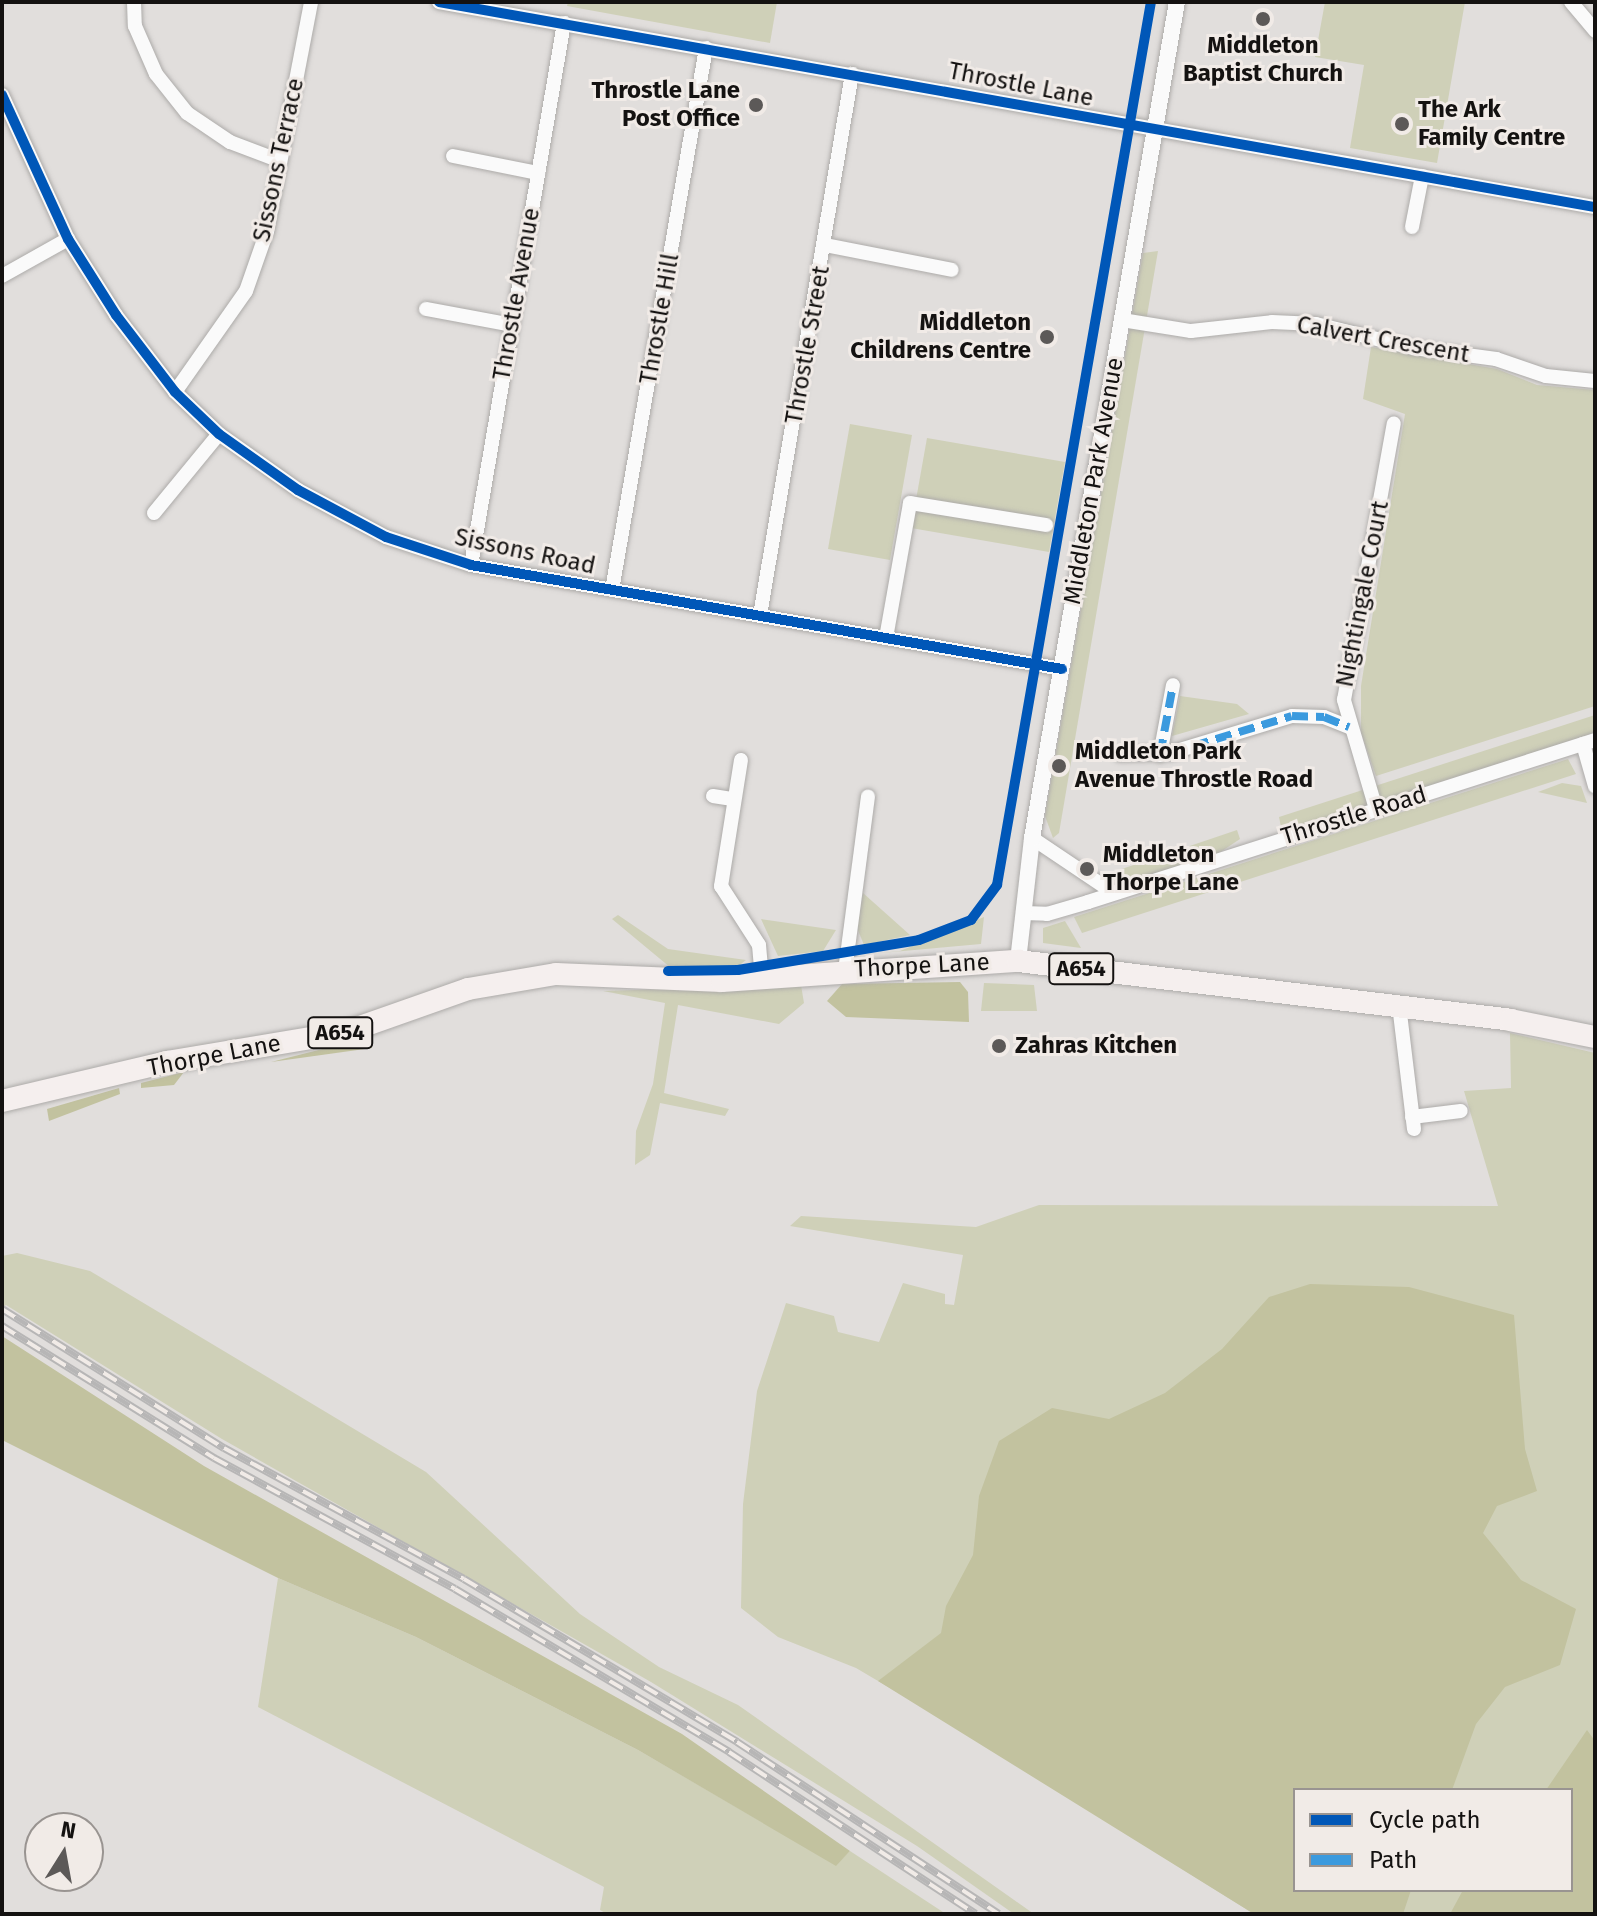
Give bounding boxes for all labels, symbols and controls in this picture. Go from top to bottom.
marker: Middleton Baptist Church [1254,10,1272,28]
place label: Middleton Baptist Church [1183,32,1343,88]
street label: Throstle Lane [946,57,1096,113]
street label: Sissons Terrace [248,75,310,245]
place label: Throstle Lane Post Office [591,77,740,133]
marker: Throstle Lane Post Office [747,96,765,114]
place label: The Ark Family Centre [1418,96,1565,152]
marker: The Ark Family Centre [1393,115,1411,133]
street label: Throstle Avenue [488,205,546,383]
street label: Throstle Hill [634,251,686,387]
street label: Throstle Street [780,264,836,426]
place label: Middleton Childrens Centre [850,309,1031,365]
street label: Calvert Crescent [1295,311,1471,369]
marker: Middleton Childrens Centre [1038,328,1056,346]
street label: Middleton Park Avenue [1058,355,1130,607]
street label: Nightingale Court [1331,498,1395,690]
street label: Sissons Road [452,523,598,581]
place label: Middleton Park Avenue Throstle Road [1075,738,1313,794]
marker: Middleton Park Avenue Throstle Road [1050,757,1068,775]
street label: Throstle Road [1278,780,1430,852]
place label: Middleton Thorpe Lane [1103,841,1239,897]
marker: Middleton Thorpe Lane [1078,860,1096,878]
street label: Thorpe Lane [854,948,990,984]
road number: A654 [1047,951,1115,987]
road number: A654 [306,1015,374,1051]
street label: Thorpe Lane [145,1029,283,1083]
place label: Zahras Kitchen [1015,1032,1177,1060]
marker: Zahras Kitchen [990,1037,1008,1055]
legend [1293,1788,1573,1892]
text: Cycle path [1369,1806,1481,1834]
north arrow [24,1812,104,1892]
text: N [59,1815,78,1845]
text: Path [1369,1846,1417,1874]

